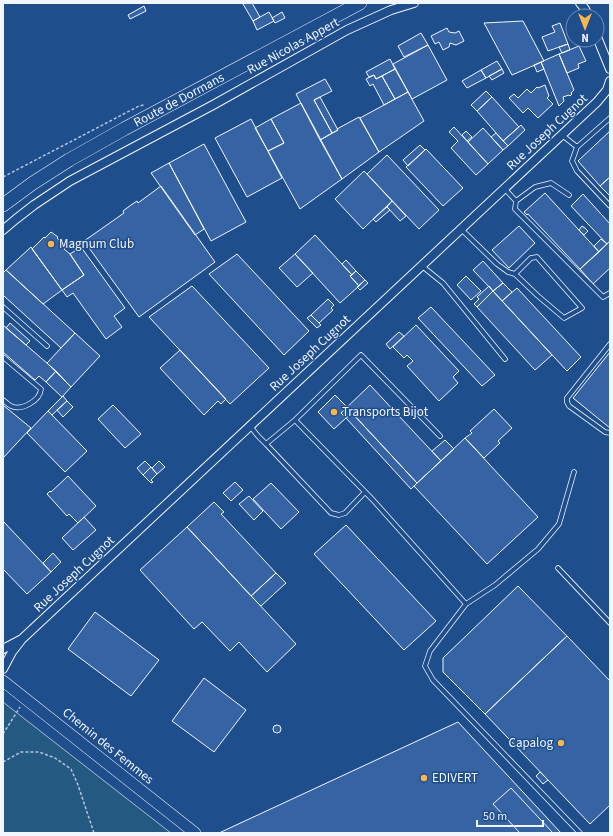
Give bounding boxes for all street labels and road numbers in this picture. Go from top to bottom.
street label: Rue Nicolas Appert [244,13,343,79]
street label: Route de Dormans [130,68,228,132]
street label: Rue Joseph Cugnot [503,89,592,174]
street label: Rue Joseph Cugnot [266,310,355,395]
street label: Rue Joseph Cugnot [30,531,119,616]
street label: Chemin des Femmes [59,704,158,789]

